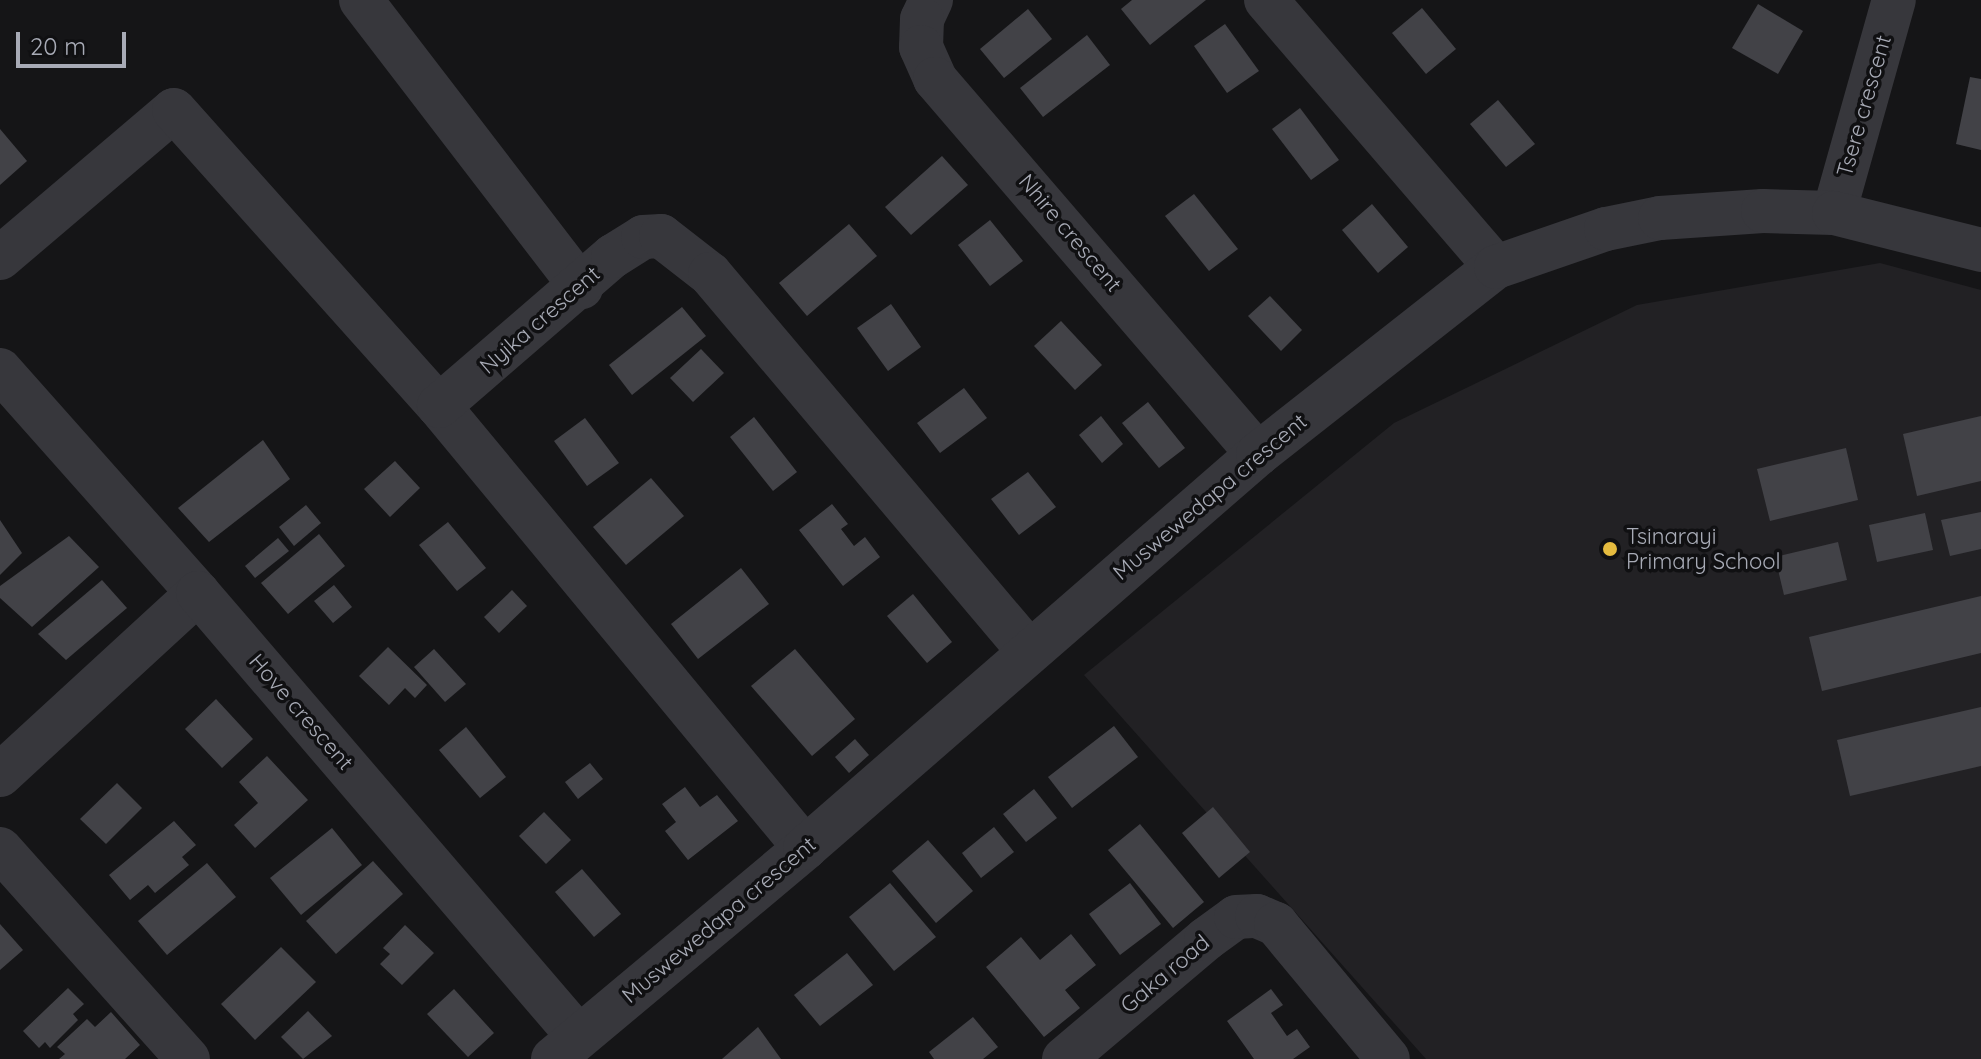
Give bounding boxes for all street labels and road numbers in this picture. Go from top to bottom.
street label: Tsere crescent [1831,32,1897,180]
street label: Nhire crescent [1013,169,1127,297]
street label: Nyika crescent [475,261,605,379]
street label: Muswewedapa crescent [1108,408,1312,586]
street label: Hove crescent [243,649,359,775]
street label: Muswewedapa crescent [617,831,821,1009]
street label: Gaka road [1115,929,1215,1019]

